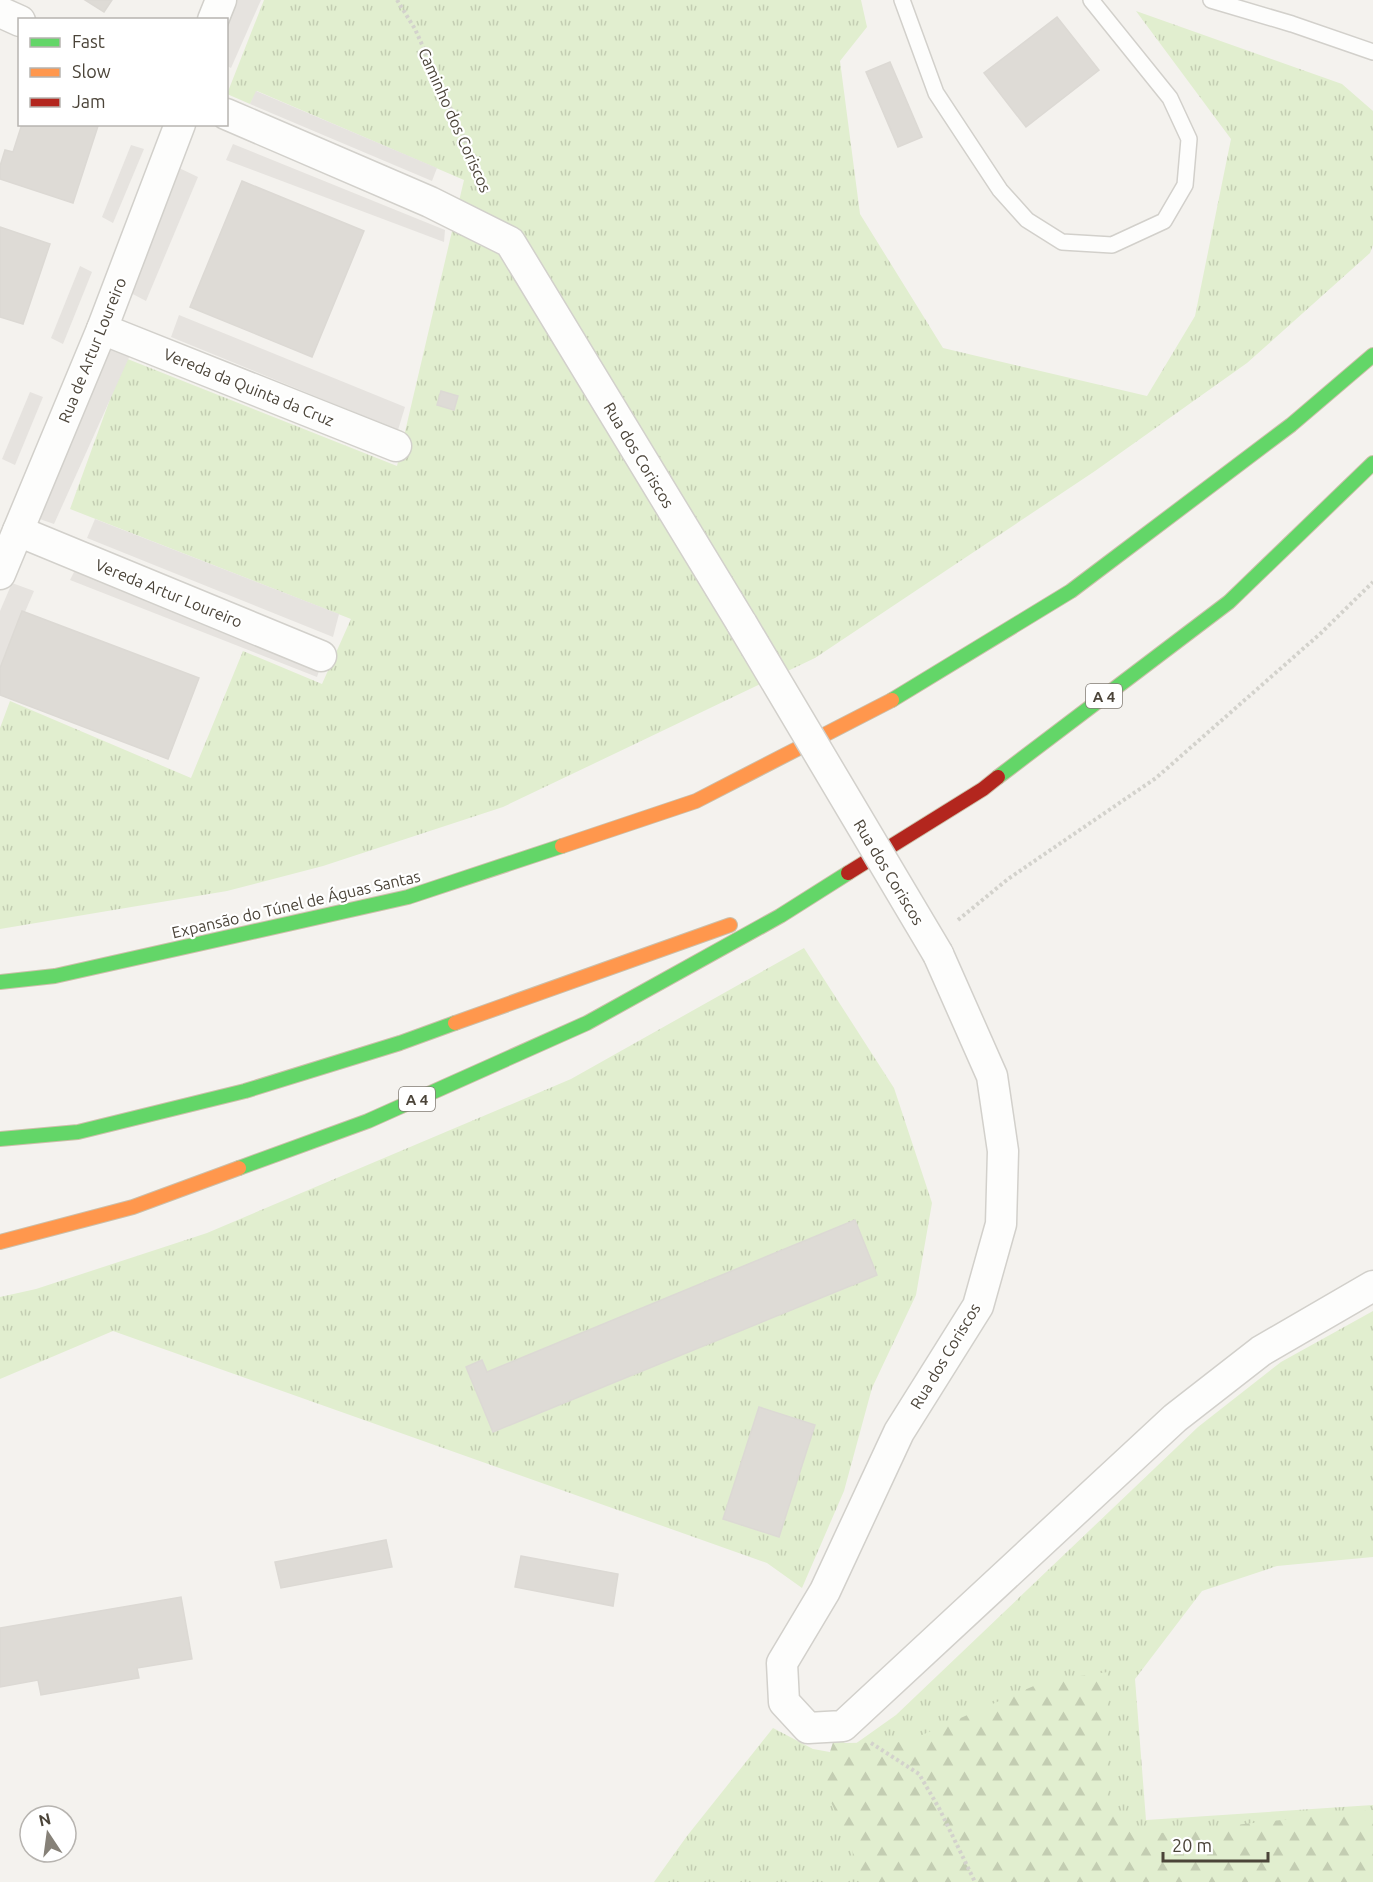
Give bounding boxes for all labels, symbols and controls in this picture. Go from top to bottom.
legend [18,18,228,126]
text: Fast [72,31,105,51]
street label: Caminho dos Coriscos [415,45,495,195]
text: Slow [72,61,111,81]
text: Jam [72,91,106,111]
street label: Rua de Artur Loureiro [55,275,129,425]
street label: Vereda da Quinta da Cruz [161,345,337,429]
street label: Rua dos Coriscos [600,399,678,511]
street label: Vereda Artur Loureiro [93,555,245,631]
road number: A 4 [1086,684,1122,708]
street label: Rua dos Coriscos [850,816,928,928]
street label: Expansão do Túnel de Águas Santas [170,865,422,941]
road number: A 4 [399,1087,435,1111]
street label: Rua dos Coriscos [906,1300,984,1412]
north arrow [18,1804,78,1864]
text: N [37,1809,52,1829]
scale bar [1163,1825,1268,1863]
text: 20 m [1172,1835,1212,1855]

